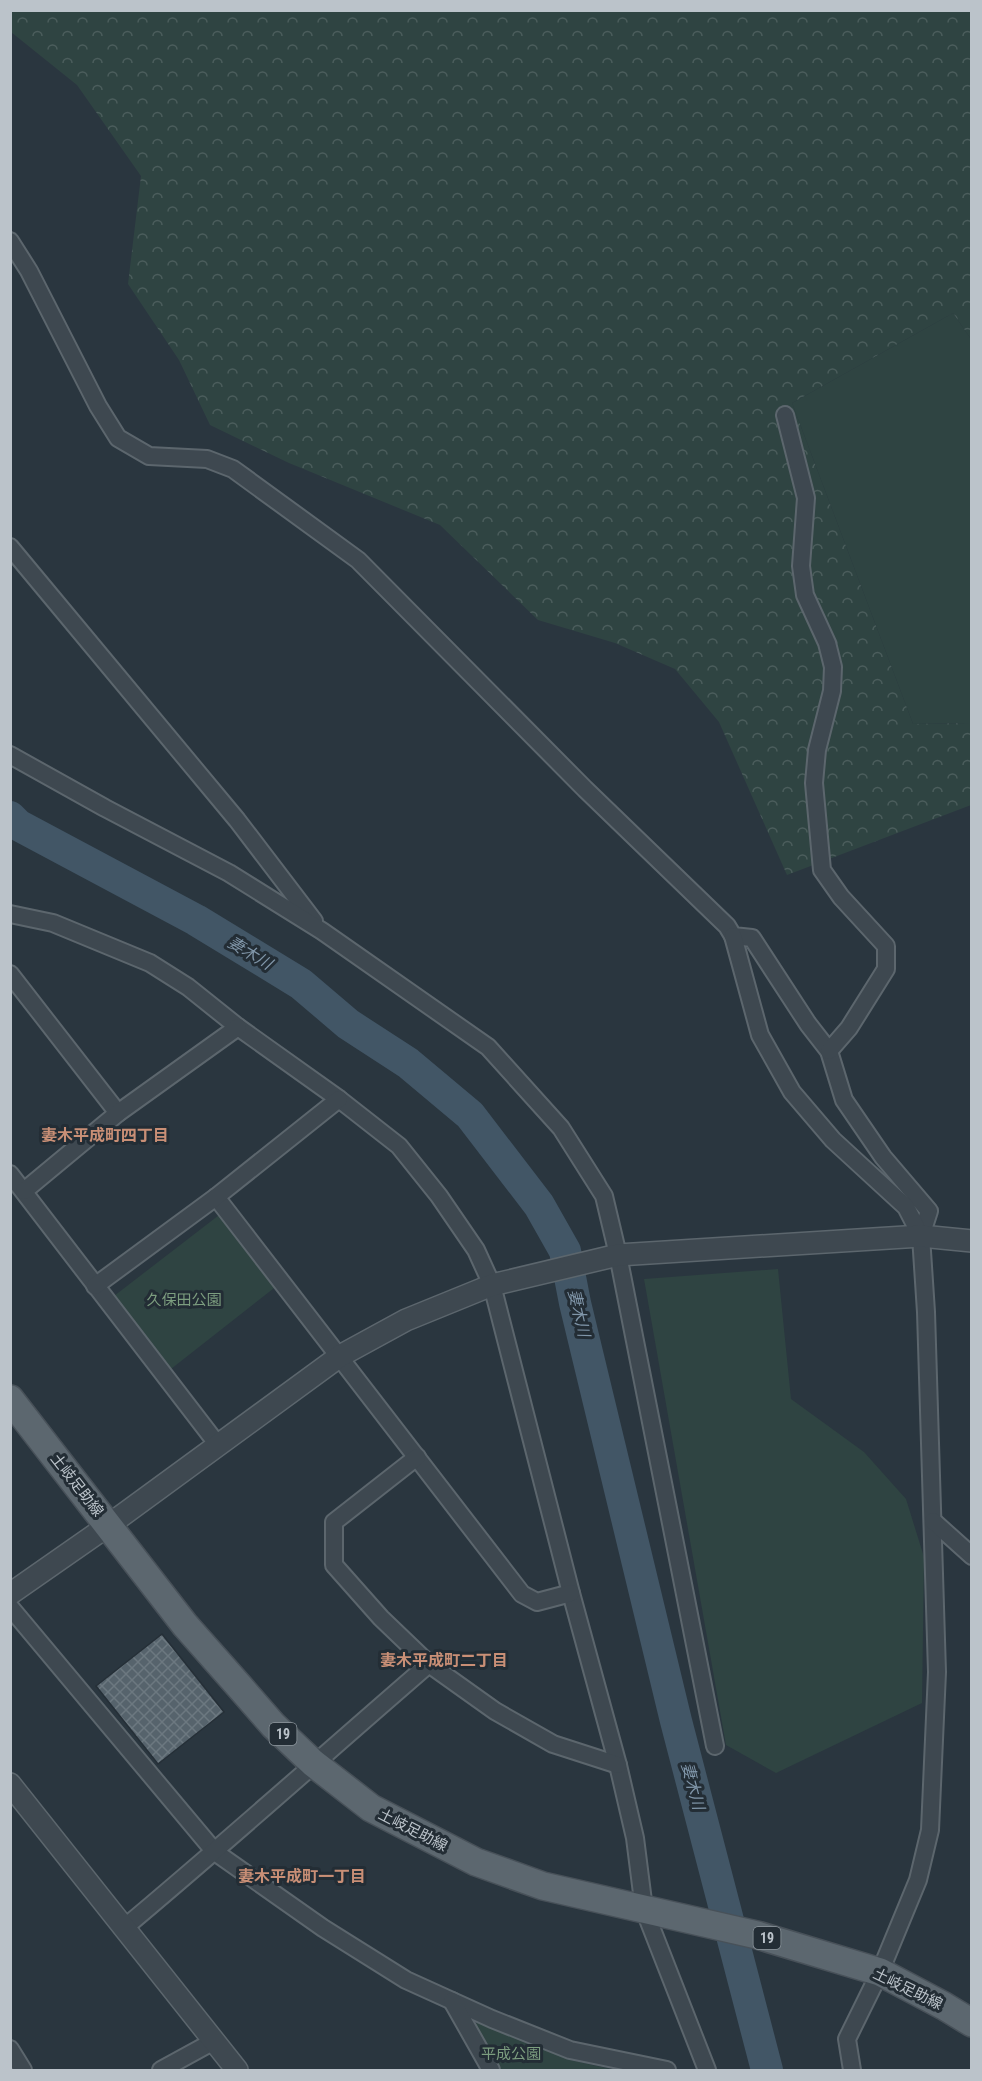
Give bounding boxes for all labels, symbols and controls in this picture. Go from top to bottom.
water label: 妻木川 [225,932,277,975]
district label: 妻木平成町四丁目 [41,1126,169,1145]
water label: 妻木川 [564,1287,594,1340]
park label: 久保田公園 [146,1291,222,1309]
street label: 土岐足助線 [47,1450,107,1520]
district label: 妻木平成町二丁目 [380,1651,508,1670]
road number: 19 [270,1723,296,1745]
water label: 妻木川 [678,1760,709,1814]
street label: 土岐足助線 [375,1805,451,1855]
district label: 妻木平成町一丁目 [238,1867,366,1886]
road number: 19 [754,1927,780,1949]
street label: 土岐足助線 [870,1964,946,2014]
park label: 平成公園 [481,2045,541,2063]

